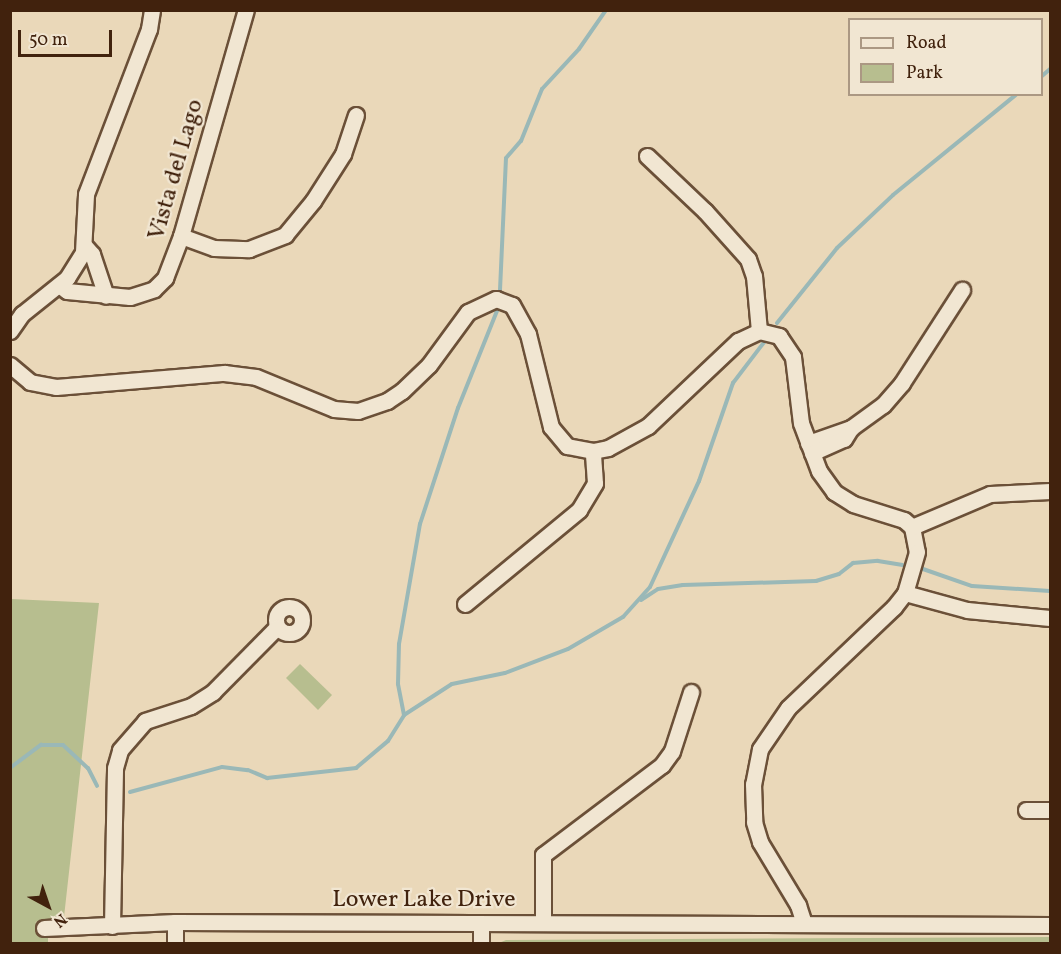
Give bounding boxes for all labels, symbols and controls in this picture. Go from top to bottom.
scale bar [21,18,116,56]
legend [848,18,1043,96]
text: 50 m [29,28,68,53]
text: Road [906,31,947,56]
text: Park [906,61,943,86]
street label: Vista del Lago [143,96,211,244]
north arrow [18,876,78,936]
street label: Lower Lake Drive [332,887,516,915]
text: N [48,908,71,932]

